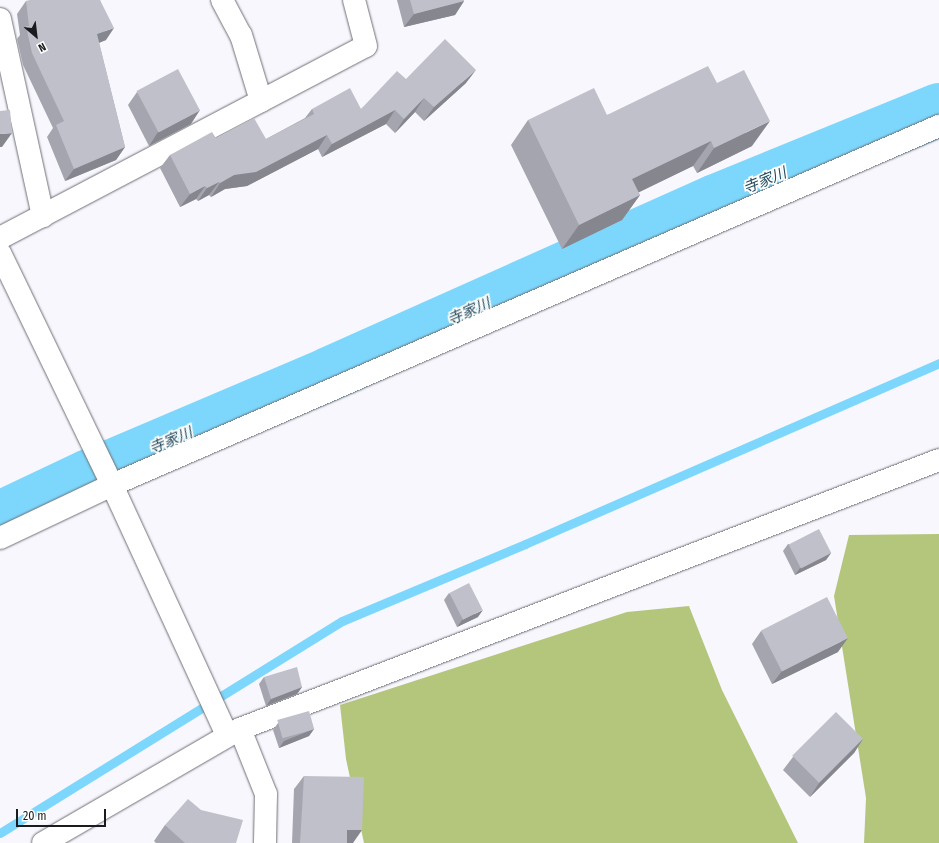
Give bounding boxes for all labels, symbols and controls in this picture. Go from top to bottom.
north arrow [16,16,56,56]
text: N [36,40,48,54]
water label: 寺家川 [741,164,789,198]
water label: 寺家川 [445,295,493,329]
water label: 寺家川 [147,424,195,458]
scale bar [18,801,108,827]
text: 20 m [23,809,47,823]

